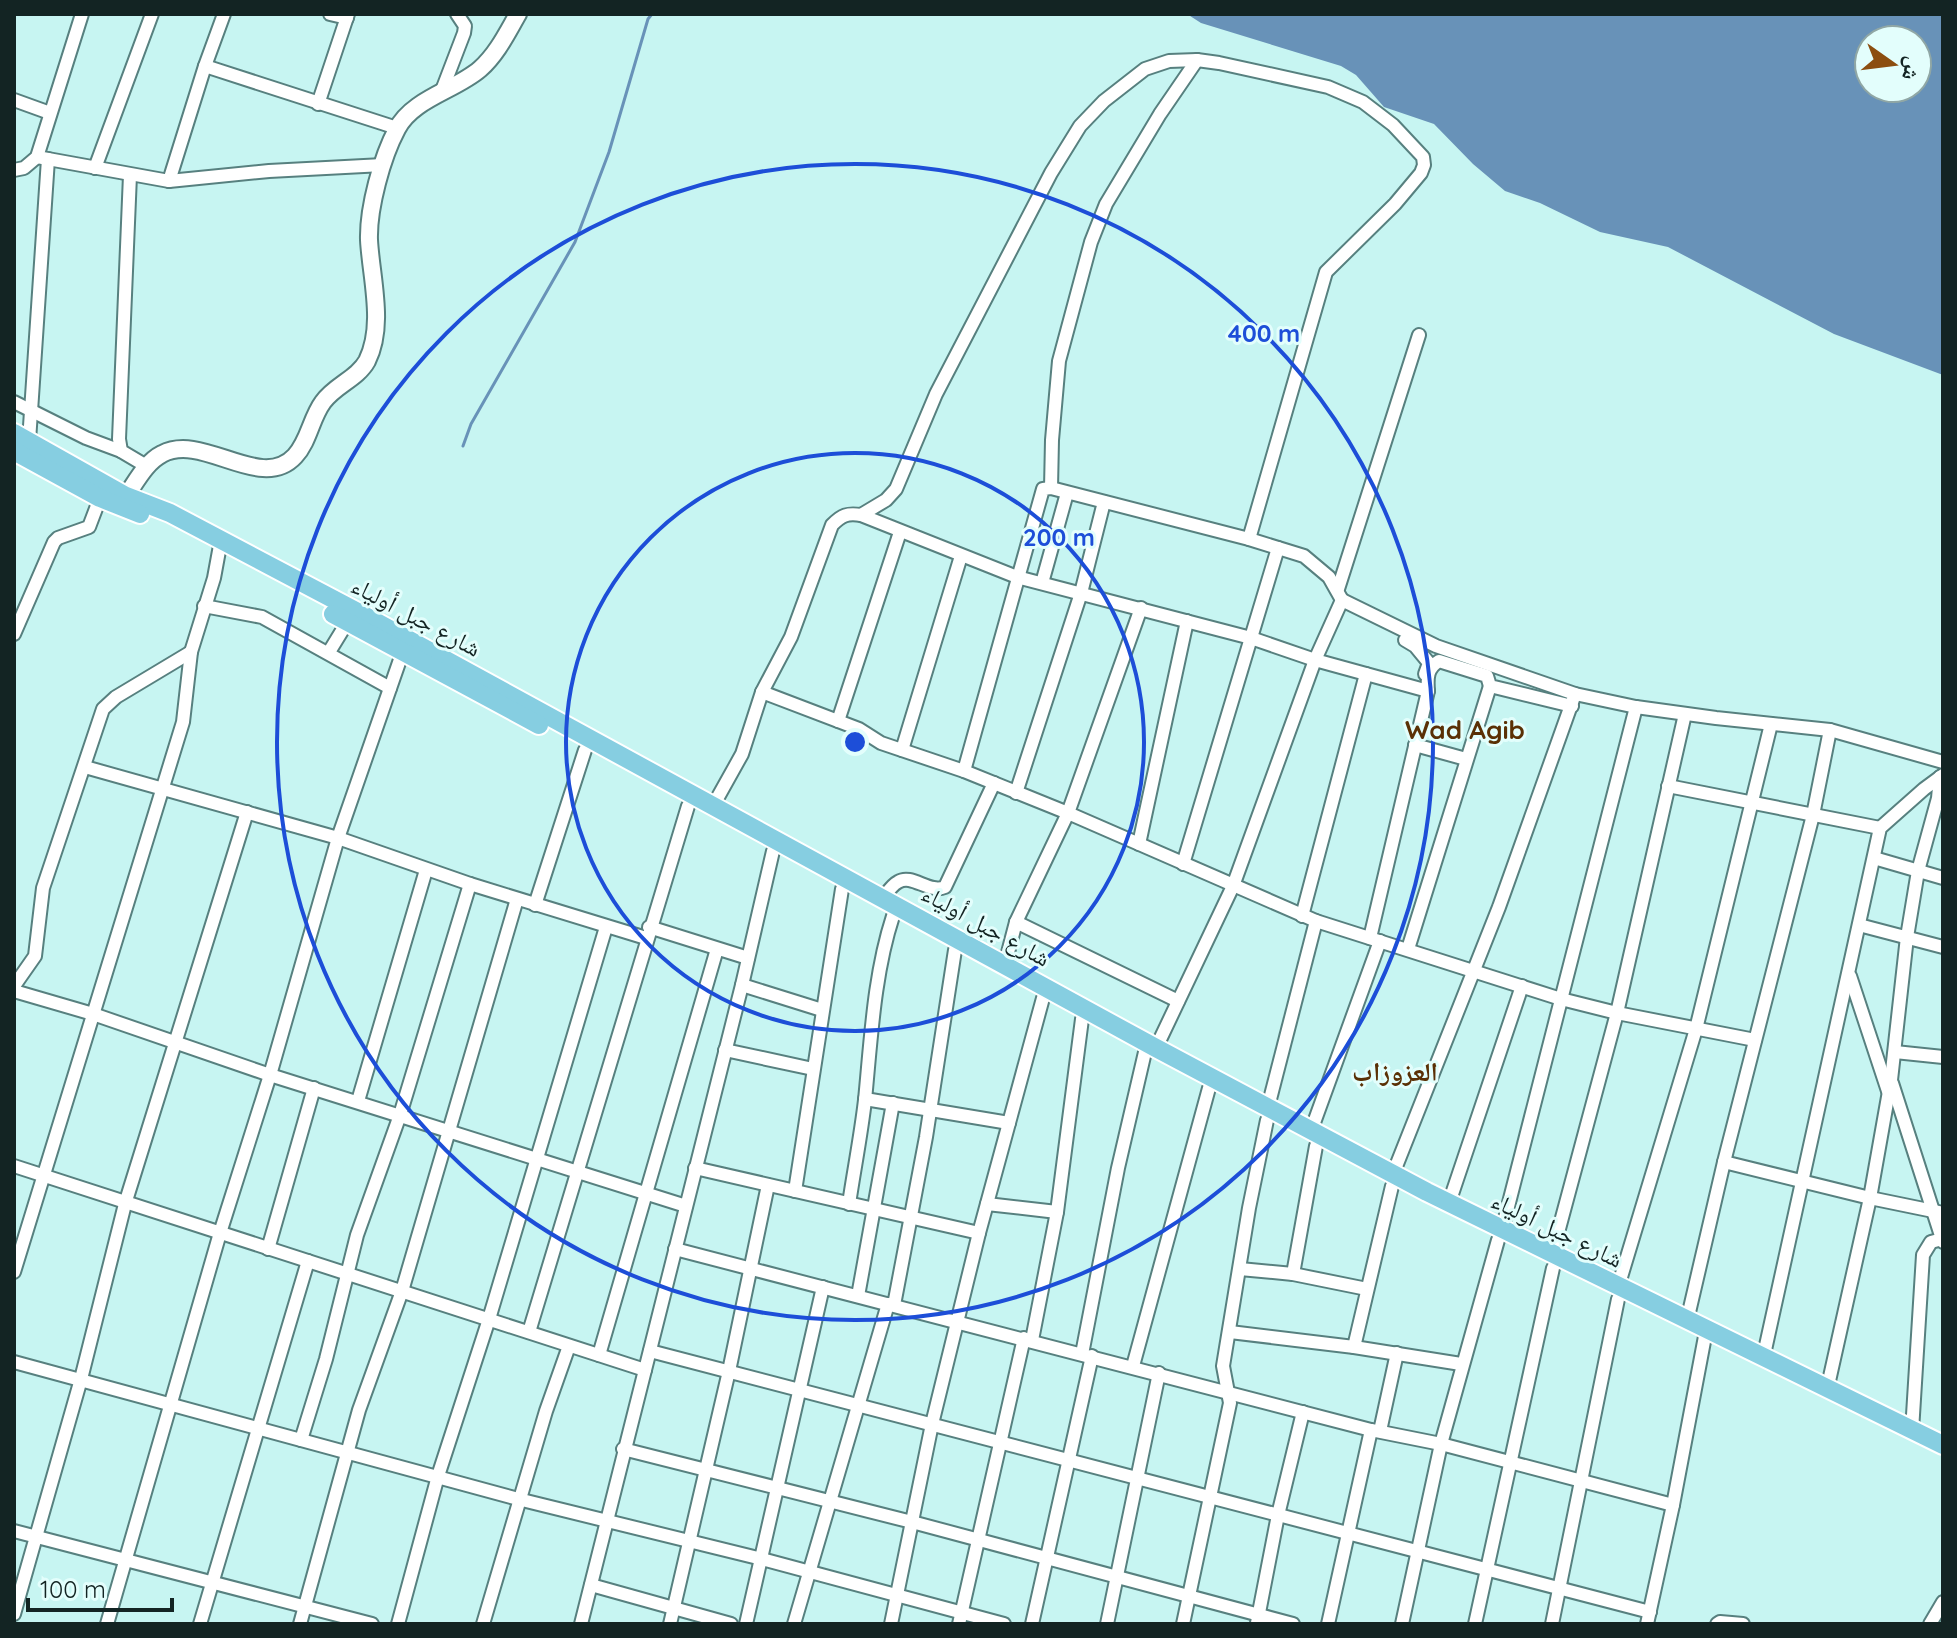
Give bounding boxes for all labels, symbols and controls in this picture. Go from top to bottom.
north arrow [1853,24,1933,104]
text: ش [1896,54,1929,84]
text: 400 m [1228,318,1300,348]
text: 200 m [1023,522,1095,552]
street label: شارع جبل أولياء [346,569,486,664]
district label: Wad Agib [1405,713,1525,746]
centre of rings [841,728,869,756]
street label: شارع جبل أولياء [916,877,1056,974]
district label: العزوزاب [1352,1055,1438,1088]
street label: شارع جبل أولياء [1486,1184,1628,1275]
scale bar [28,1562,172,1612]
text: 100 m [40,1574,106,1604]

